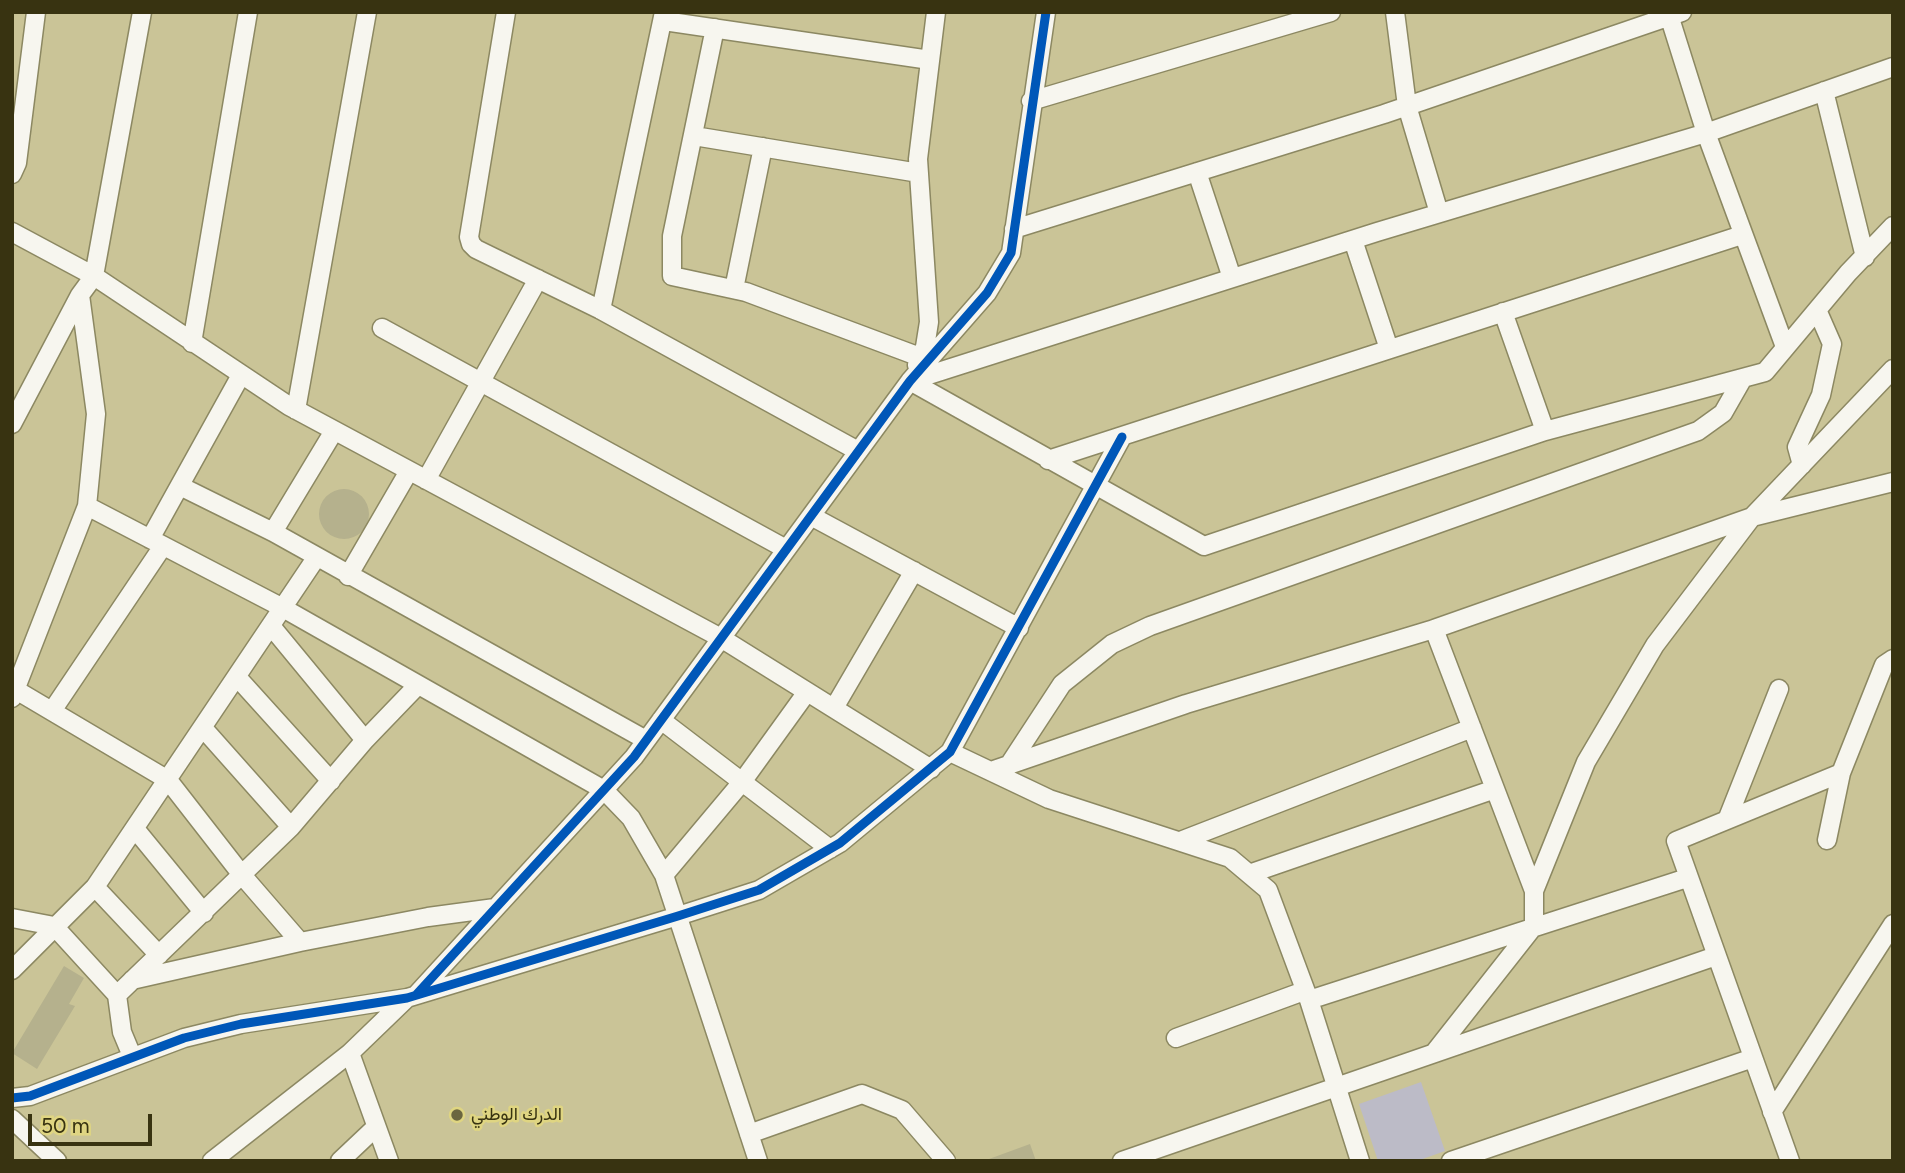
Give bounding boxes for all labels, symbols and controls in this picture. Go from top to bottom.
scale bar [32,1100,156,1144]
place label: الدرك الوطني [471,1104,562,1126]
marker: الدرك الوطني [449,1107,465,1123]
text: 50 m [41,1113,90,1138]

